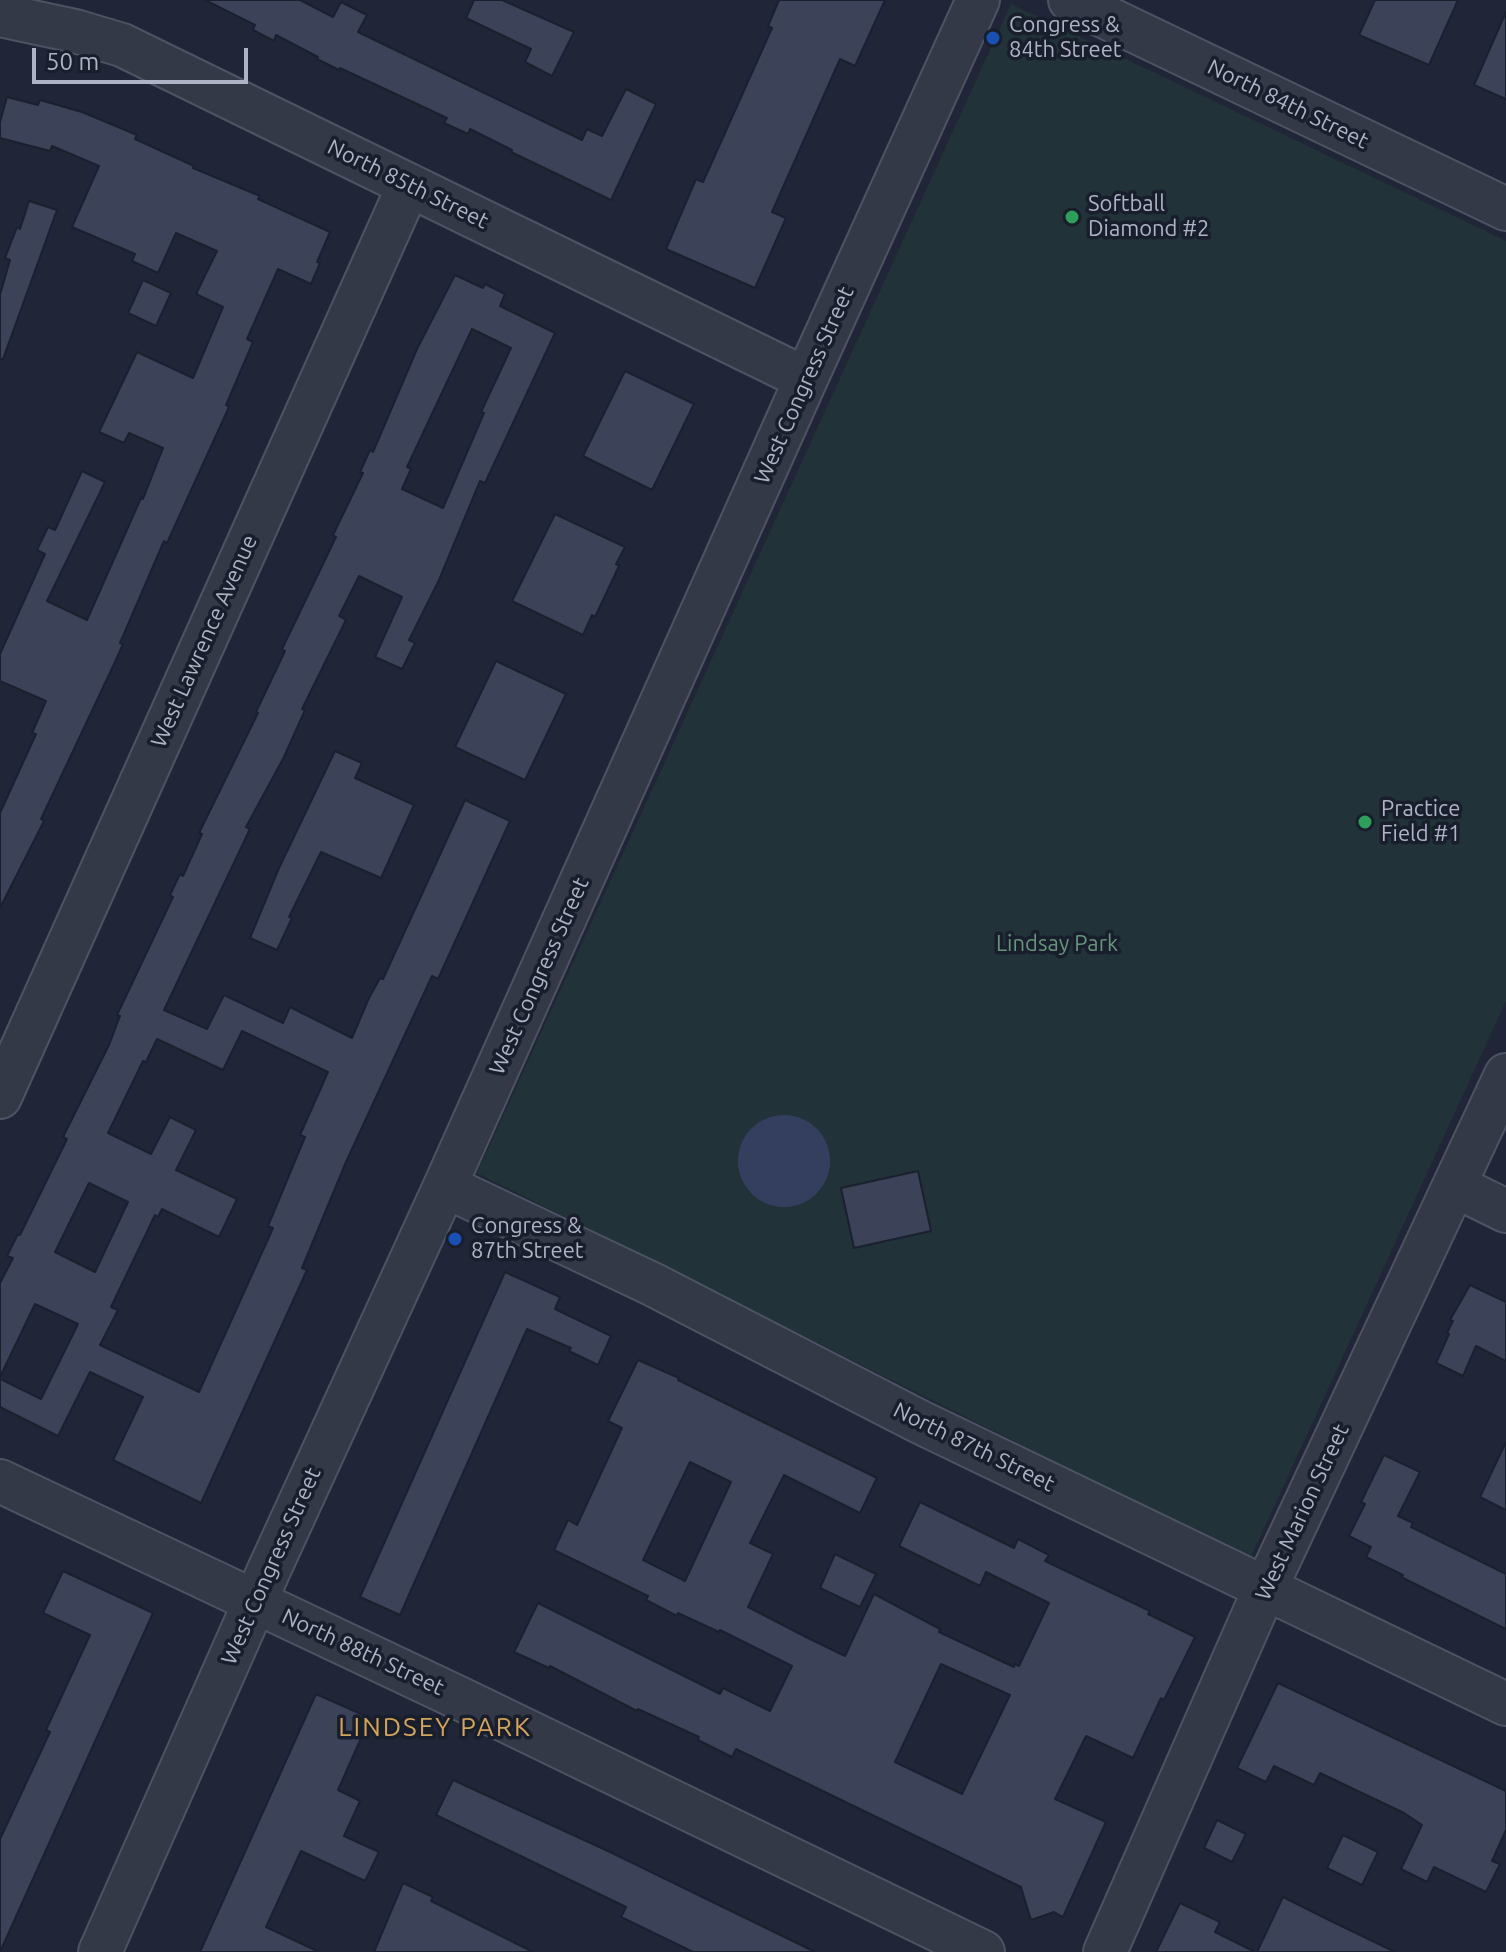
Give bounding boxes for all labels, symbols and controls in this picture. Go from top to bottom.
place label: Congress & 84th Street [1009,12,1121,64]
marker: Congress & 84th Street [984,29,1002,47]
scale bar [36,32,252,82]
text: 50 m [46,48,99,75]
street label: North 84th Street [1203,54,1373,154]
street label: North 85th Street [323,134,493,234]
place label: Softball Diamond #2 [1088,191,1209,242]
marker: Softball Diamond #2 [1063,208,1081,226]
street label: West Congress Street [749,282,859,488]
street label: West Lawrence Avenue [145,531,263,751]
place label: Practice Field #1 [1381,796,1461,848]
marker: Practice Field #1 [1356,813,1374,831]
street label: West Congress Street [484,873,594,1079]
park label: Lindsay Park [996,931,1118,957]
place label: Congress & 87th Street [471,1213,583,1264]
marker: Congress & 87th Street [446,1230,464,1248]
street label: North 87th Street [889,1397,1059,1497]
street label: West Marion Street [1250,1420,1354,1604]
street label: West Congress Street [216,1463,326,1669]
street label: North 88th Street [278,1603,448,1701]
district label: LINDSEY PARK [338,1711,532,1743]

